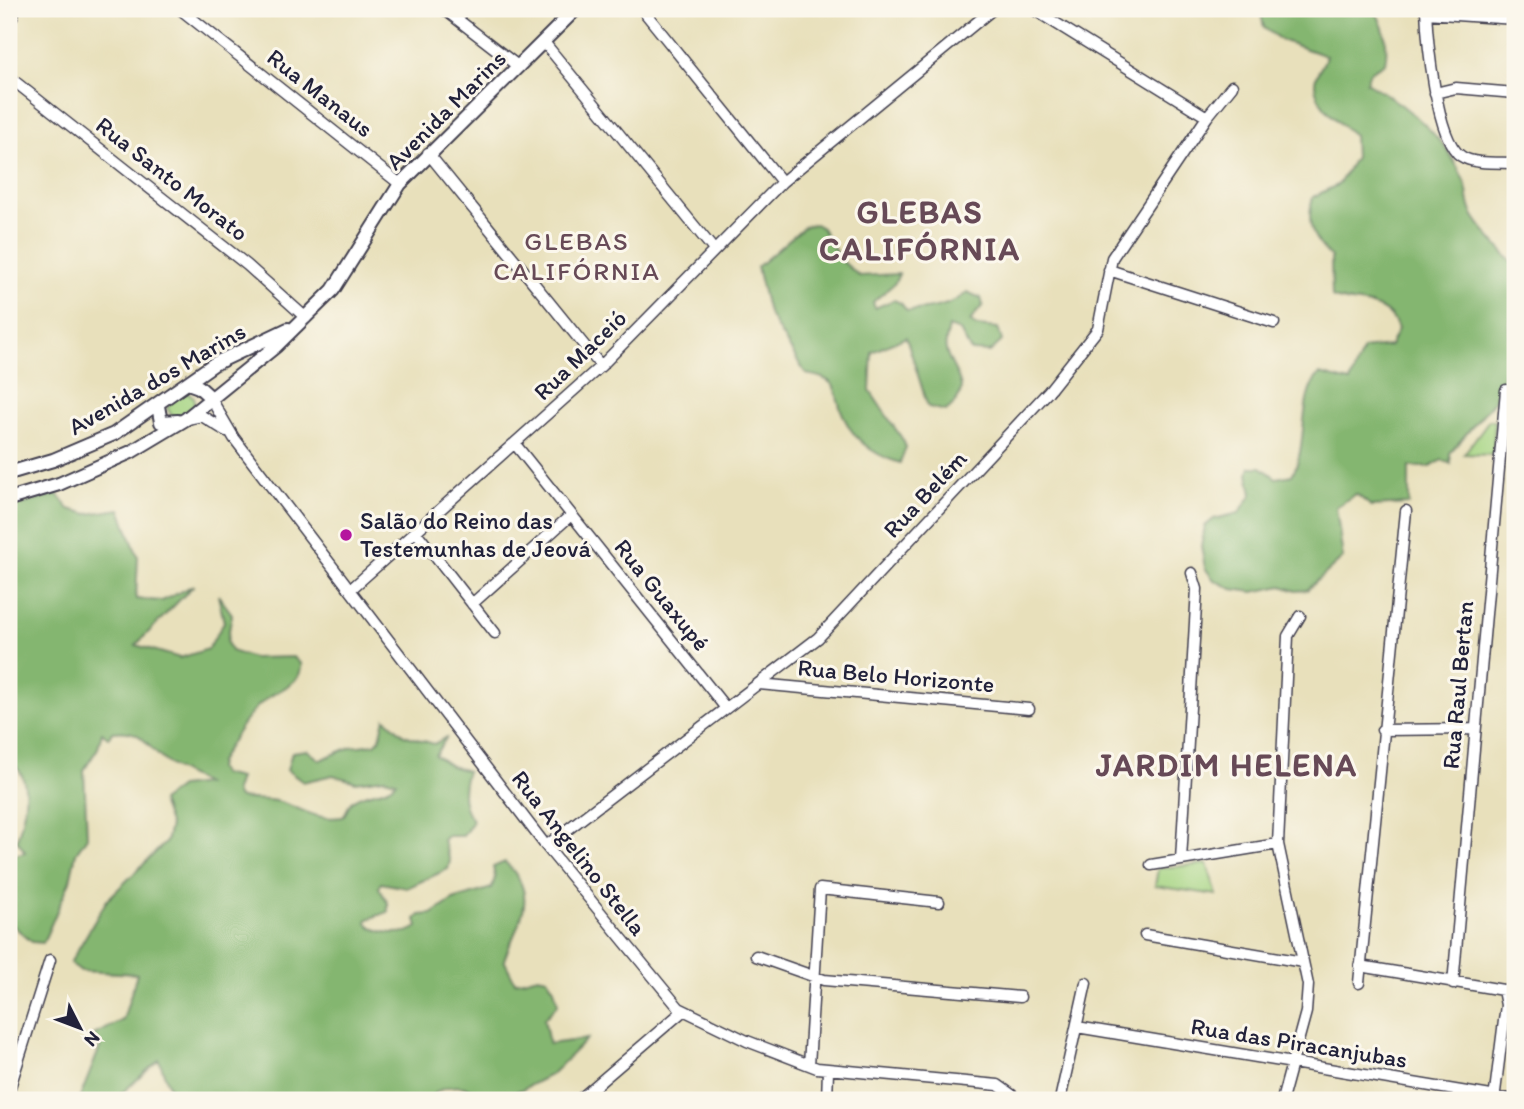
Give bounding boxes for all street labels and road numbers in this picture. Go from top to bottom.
street label: Rua Manaus [261,42,379,143]
street label: Avenida Marins [380,44,512,176]
street label: Rua Santo Morato [90,110,254,247]
street label: Rua Maceió [527,303,632,406]
street label: Avenida dos Marins [63,316,250,441]
street label: Rua Belém [877,444,973,544]
street label: Rua Guaxupé [608,533,716,657]
street label: Rua Raul Bertan [1436,599,1479,770]
street label: Rua Belo Horizonte [796,652,996,699]
street label: Rua Angelino Stella [506,764,653,942]
street label: Rua das Piracanjubas [1189,1011,1409,1074]

